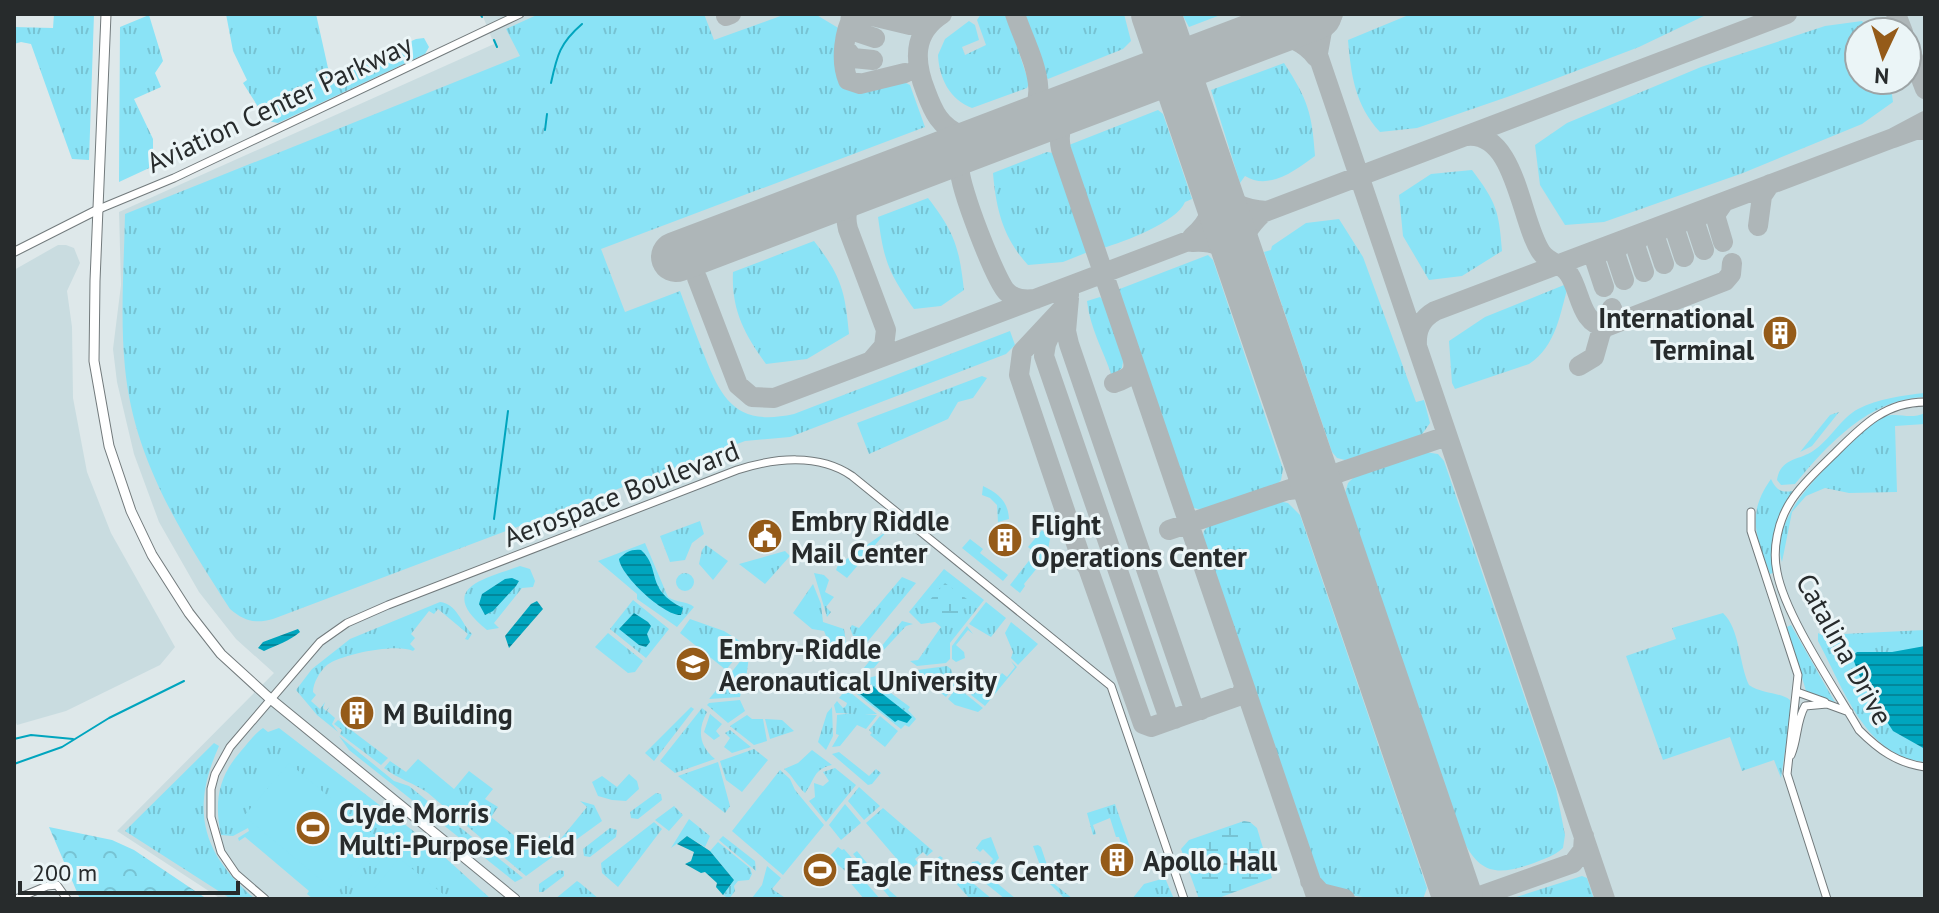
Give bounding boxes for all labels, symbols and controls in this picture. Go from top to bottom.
north arrow [1843,16,1923,96]
street label: Aviation Center Parkway [140,25,418,181]
text: N [1873,61,1890,90]
place label: International Terminal [1598,299,1755,368]
building icon: International Terminal [1761,314,1799,352]
street label: Aerospace Boulevard [498,431,744,555]
place label: Embry Riddle Mail Center [791,502,949,571]
place label: Flight Operations Center [1031,506,1247,575]
public building icon: Embry Riddle Mail Center [746,517,784,555]
building icon: Flight Operations Center [986,521,1024,559]
street label: Catalina Drive [1788,567,1902,731]
place label: Embry-Riddle Aeronautical University [719,630,997,699]
school or university icon: Embry-Riddle Aeronautical University [674,645,712,683]
building icon: M Building [338,694,376,732]
place label: M Building [383,695,513,732]
place label: Clyde Morris Multi-Purpose Field [339,794,575,863]
sports icon: Clyde Morris Multi-Purpose Field [294,809,332,847]
building icon: Apollo Hall [1098,841,1136,879]
place label: Apollo Hall [1143,842,1278,879]
scale bar [20,845,238,895]
sports icon: Eagle Fitness Center [801,851,839,889]
place label: Eagle Fitness Center [846,852,1088,889]
text: 200 m [32,857,97,888]

